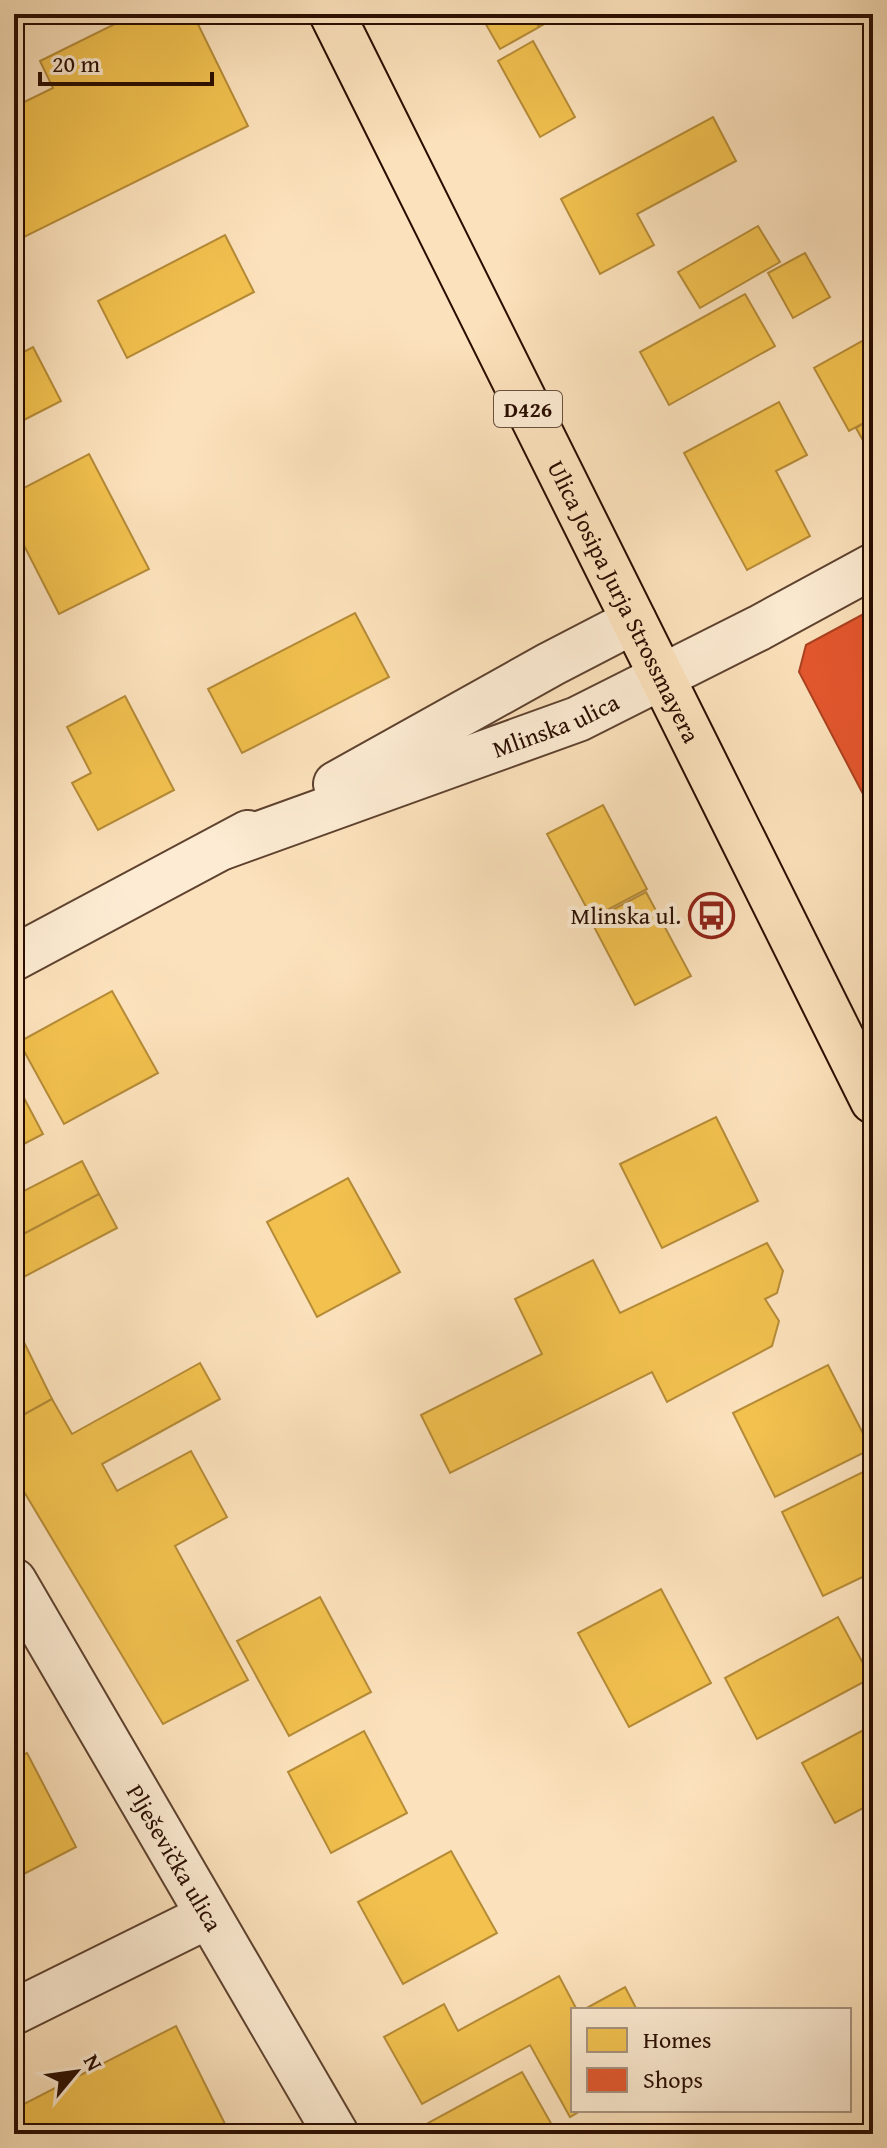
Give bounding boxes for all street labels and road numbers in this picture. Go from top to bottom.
road number: D426 [494,391,562,427]
street label: Ulica Josipa Jurja Strossmayera [539,454,710,749]
street label: Mlinska ulica [487,684,625,766]
street label: Plješevička ulica [118,1778,232,1938]

